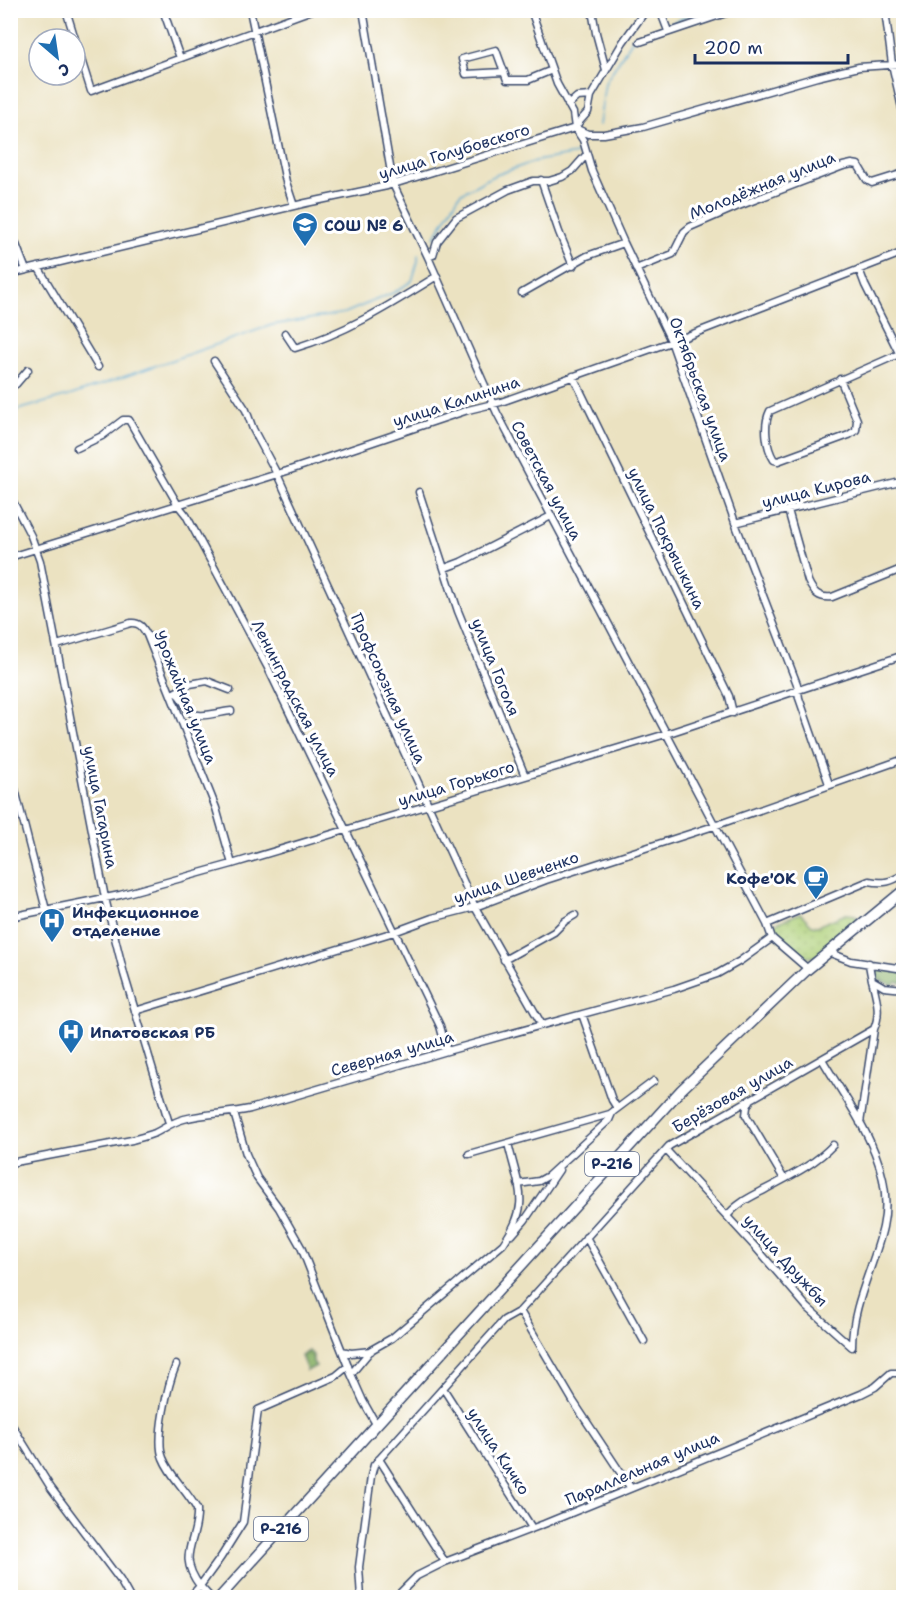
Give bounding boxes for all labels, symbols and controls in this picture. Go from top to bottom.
north arrow [27,27,87,87]
scale bar [695,27,848,65]
text: 200 m [704,36,763,60]
text: С [54,58,73,81]
street label: улица Голубовского [376,119,532,184]
street label: Молодёжная улица [686,147,838,224]
school or university icon: СОШ № 6 [290,210,320,248]
place label: СОШ № 6 [324,215,404,236]
street label: Октябрьская улица [665,314,736,464]
street label: улица Калинина [390,371,522,432]
street label: Советская улица [506,417,587,544]
street label: улица Покрышкина [623,464,710,613]
street label: улица Кирова [760,466,873,513]
street label: Профсоюзная улица [346,610,431,767]
street label: улица Гоголя [466,615,525,719]
street label: Ленинградская улица [247,616,344,780]
street label: Урожайная улица [149,627,222,767]
street label: улица Гагарина [78,744,123,870]
street label: улица Горького [395,756,517,811]
street label: улица Шевченко [451,846,582,909]
cafe icon: Кофе'ОК [801,863,831,901]
place label: Кофе'ОК [726,868,796,889]
place label: Инфекционное отделение [72,902,200,941]
hospital icon: Инфекционное отделение [37,906,67,944]
hospital icon: Ипатовская РБ [56,1017,86,1055]
place label: Ипатовская РБ [90,1022,215,1043]
street label: Северная улица [328,1026,456,1081]
street label: Берёзовая улица [668,1051,796,1137]
road number: Р-216 [585,1152,639,1176]
street label: улица Дружбы [739,1210,833,1311]
street label: улица Кичко [463,1404,535,1499]
street label: Параллельная улица [562,1427,722,1510]
road number: Р-216 [254,1517,308,1541]

